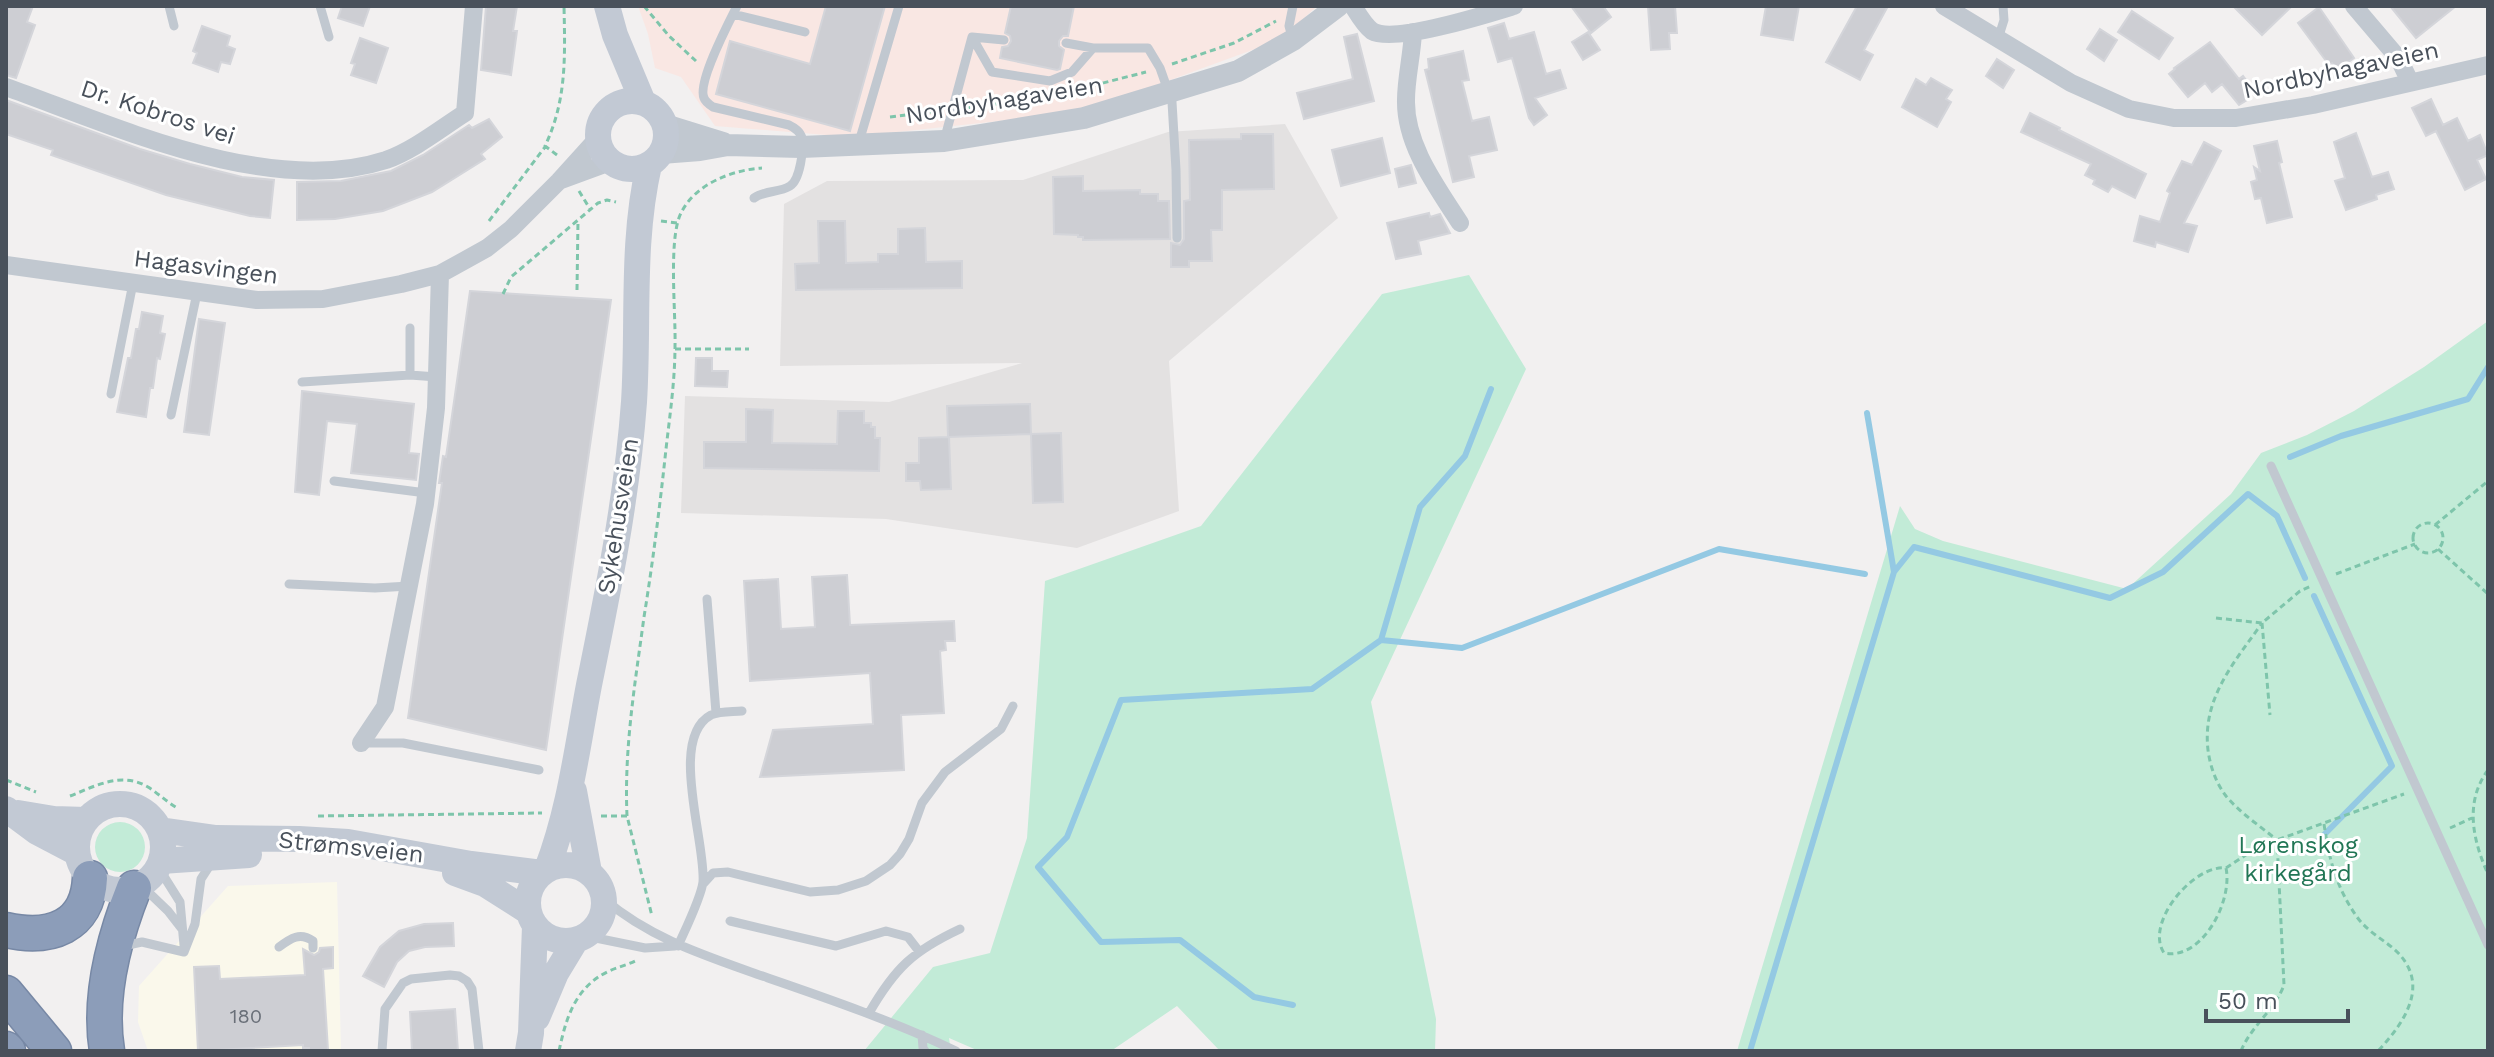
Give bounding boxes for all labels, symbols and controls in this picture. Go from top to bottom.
street label: Nordbyhagaveien [2241,36,2441,104]
street label: Nordbyhagaveien [903,71,1105,129]
street label: Dr. Kobros vei [77,74,239,150]
street label: Hagasvingen [132,244,280,290]
street label: Sykehusveien [592,436,644,596]
street label: Strømsveien [277,825,425,869]
park label: Lørenskog kirkegård [2238,831,2358,887]
scale bar [2206,973,2348,1023]
text: 50 m [2218,987,2278,1015]
house number: 180 [230,1004,262,1028]

